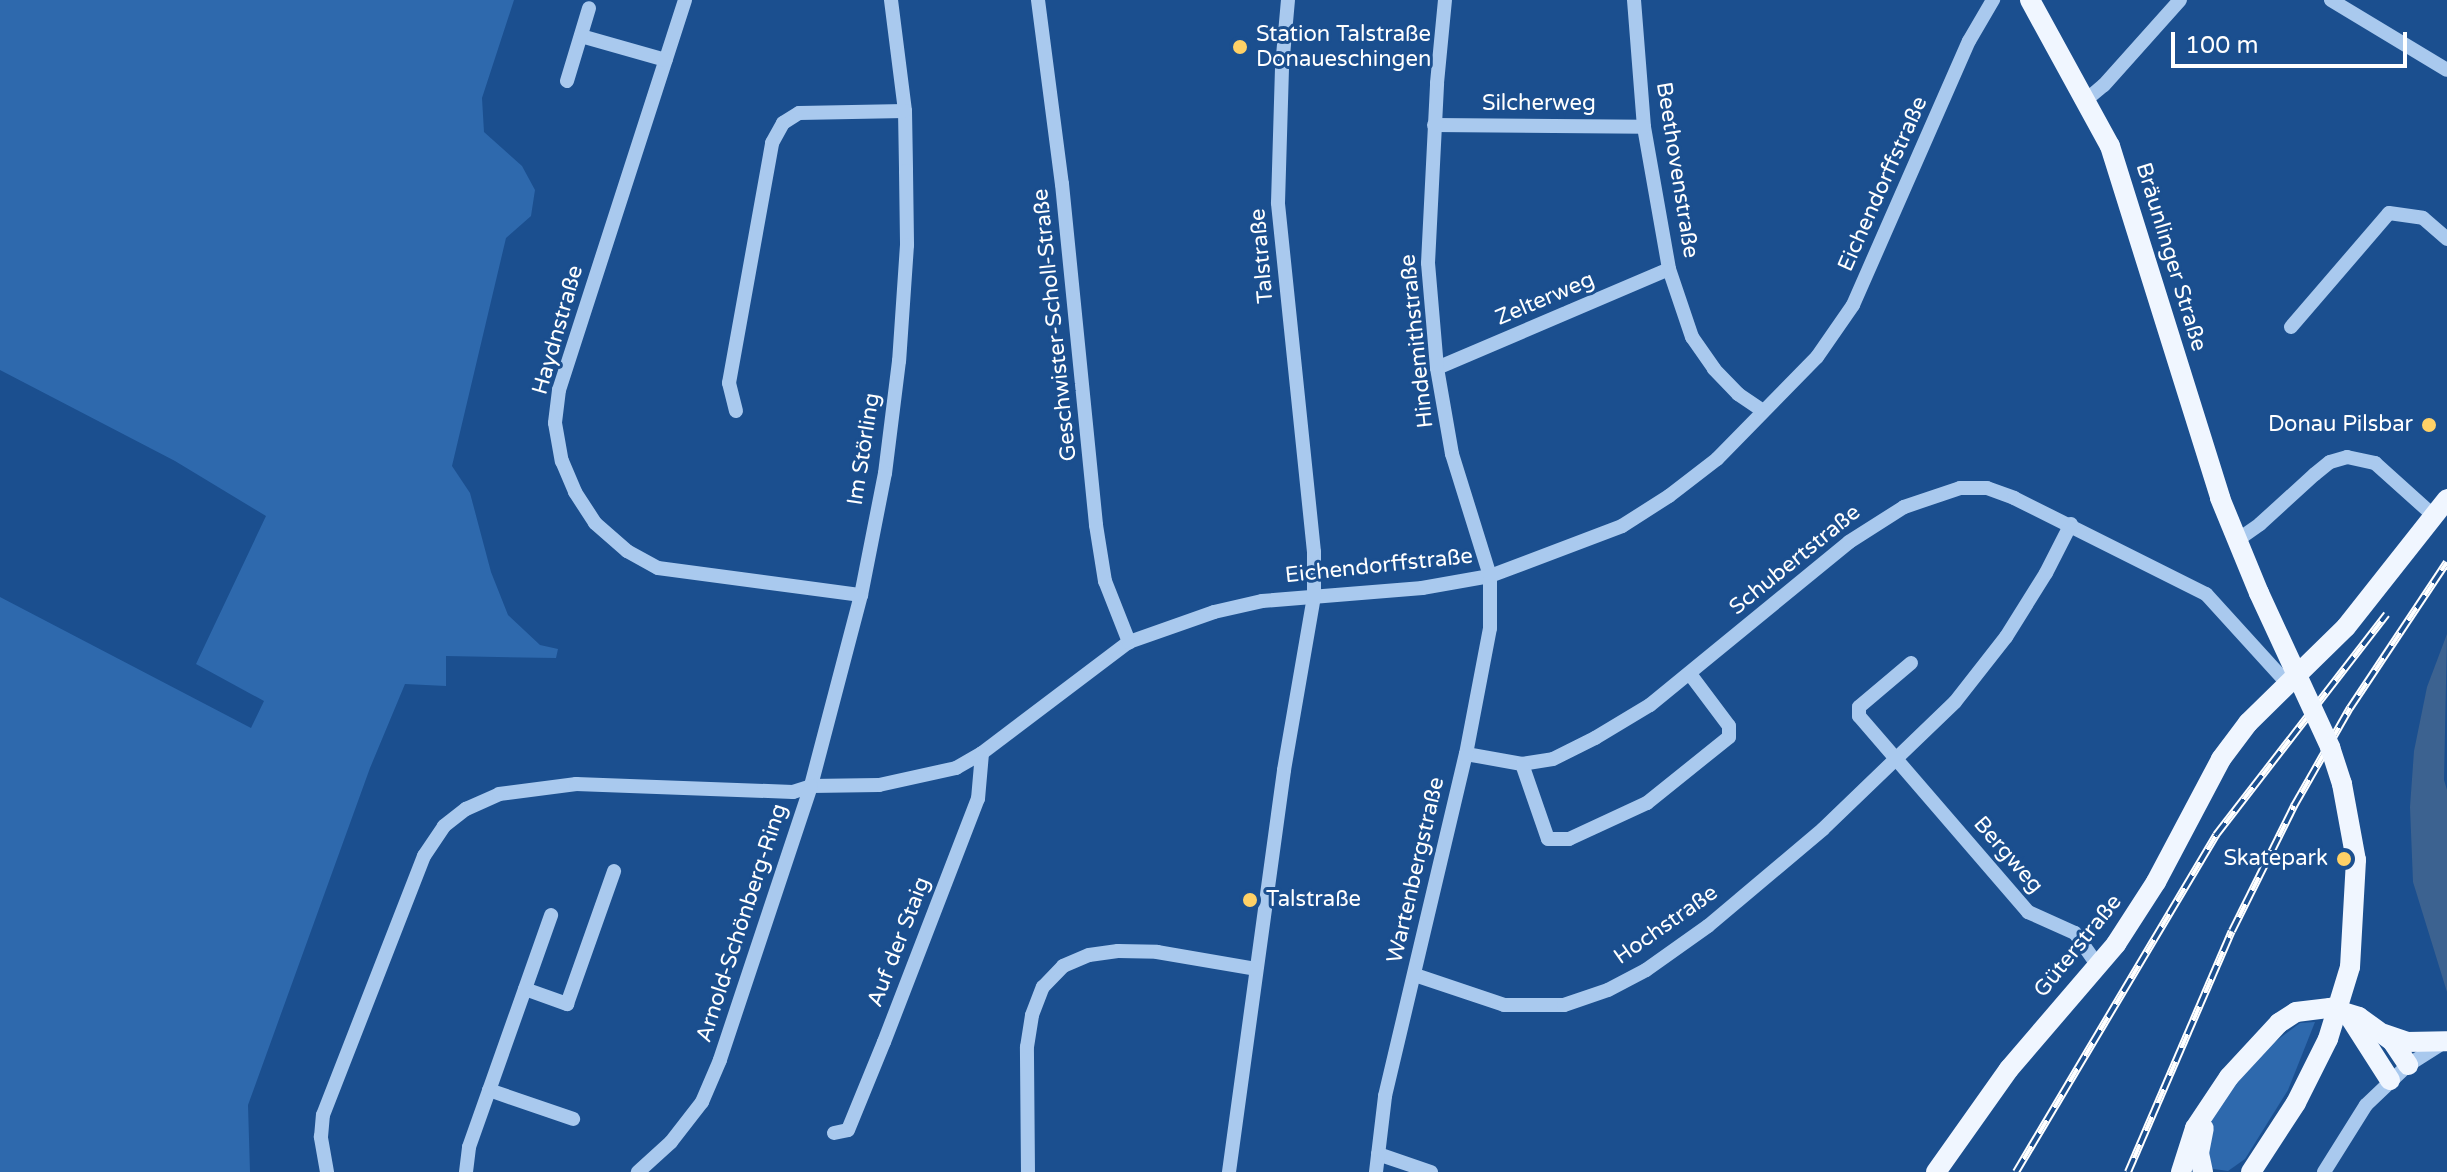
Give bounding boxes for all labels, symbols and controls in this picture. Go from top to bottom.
scale bar [2175,16,2411,66]
place label: Station Talstraße Donaueschingen [1256,21,1431,72]
text: 100 m [2185,31,2259,60]
marker: Station Talstraße Donaueschingen [1231,38,1249,56]
street label: Beethovenstraße [1650,80,1704,260]
street label: Silcherweg [1482,91,1596,117]
street label: Eichendorffstraße [1833,92,1933,276]
street label: Bräunlinger Straße [2130,160,2212,354]
street label: Geschwister-Scholl-Straße [1028,187,1082,463]
street label: Talstraße [1245,208,1279,304]
street label: Hindemithstraße [1395,253,1439,429]
street label: Haydnstraße [527,262,589,398]
street label: Zelterweg [1492,266,1598,332]
street label: Im Störling [842,391,886,507]
place label: Donau Pilsbar [2268,412,2413,438]
marker: Donau Pilsbar [2420,416,2438,434]
street label: Schubertstraße [1724,499,1866,621]
street label: Eichendorffstraße [1284,543,1474,589]
street label: Wartenbergstraße [1382,774,1450,966]
street label: Arnold-Schönberg-Ring [691,800,793,1046]
street label: Bergweg [1967,811,2049,899]
place label: Skatepark [2223,846,2328,872]
marker: Skatepark [2335,850,2353,868]
street label: Auf der Staig [862,873,936,1011]
street label: Hochstraße [1609,880,1723,970]
place label: Talstraße [1266,887,1361,913]
street label: Güterstraße [2029,889,2127,1003]
marker: Talstraße [1241,891,1259,909]

